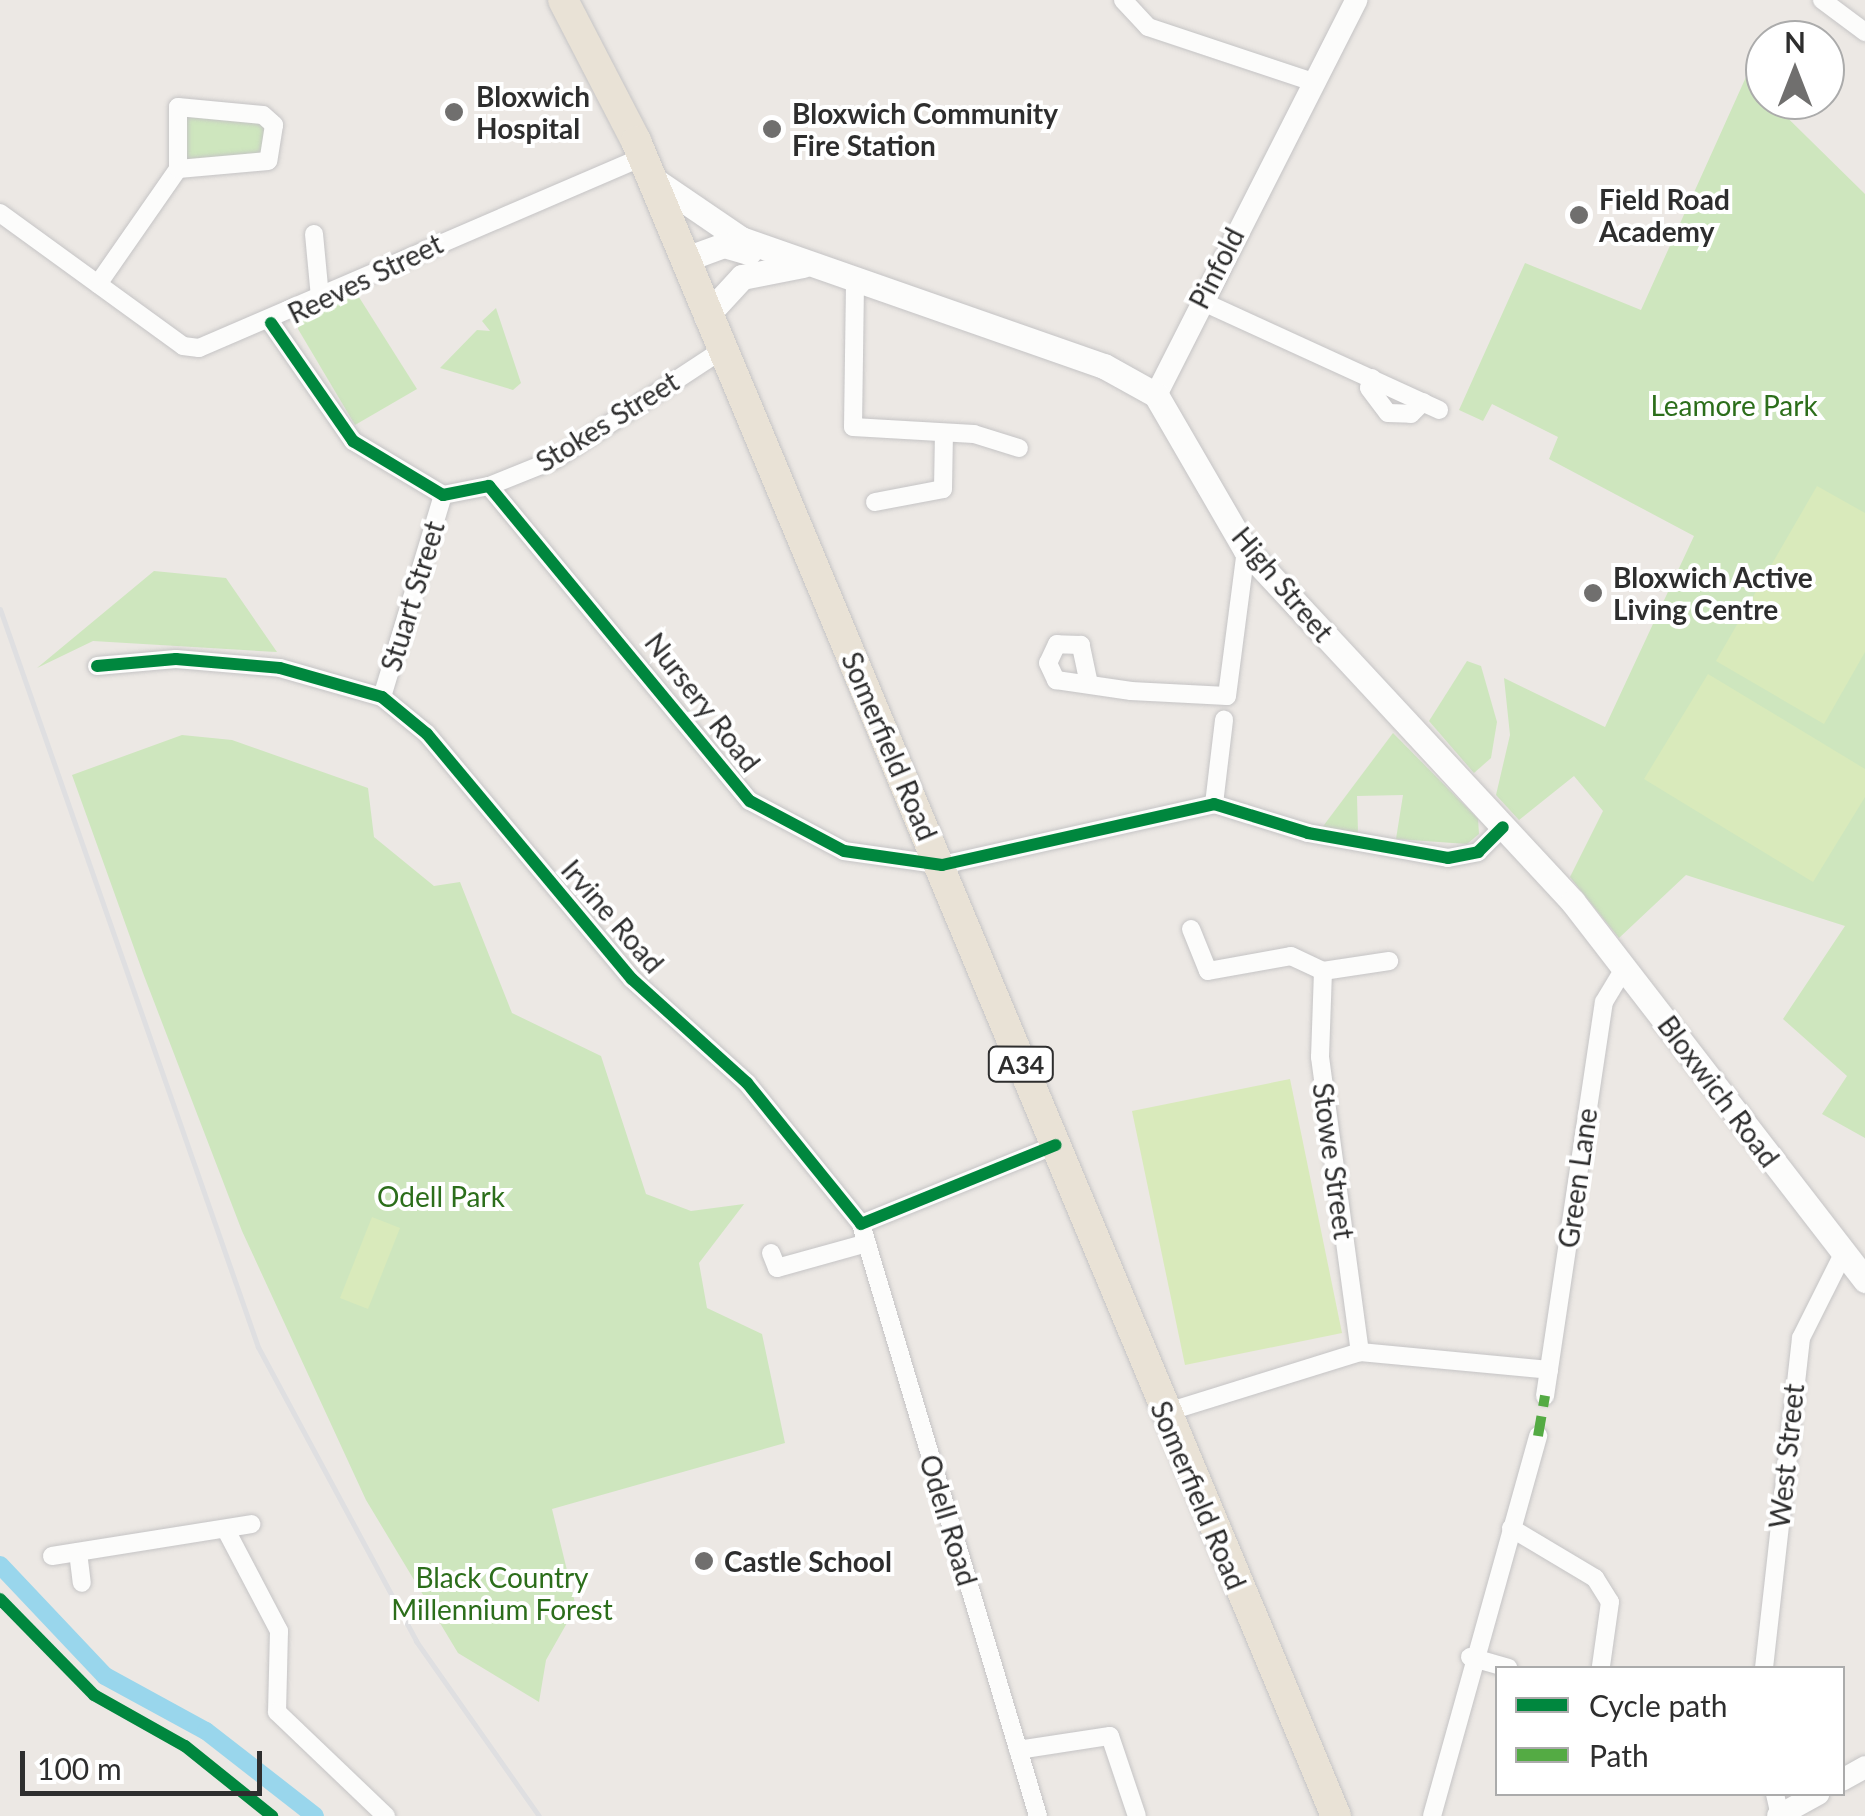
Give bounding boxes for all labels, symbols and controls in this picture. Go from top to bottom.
north arrow [1745,20,1845,120]
text: N [1784,25,1806,59]
place label: Bloxwich Hospital [476,79,590,145]
place label: Bloxwich Community Fire Station [792,96,1058,162]
marker: Bloxwich Hospital [441,99,467,125]
marker: Bloxwich Community Fire Station [761,118,783,140]
place label: Field Road Academy [1599,182,1730,248]
marker: Field Road Academy [1568,204,1590,226]
street label: Pinfold [1181,222,1251,314]
street label: Reeves Street [282,226,448,330]
street label: Stokes Street [530,364,684,478]
park label: Leamore Park [1650,388,1818,422]
street label: Stuart Street [373,517,451,675]
street label: High Street [1225,520,1341,648]
place label: Bloxwich Active Living Centre [1613,560,1814,626]
marker: Bloxwich Active Living Centre [1582,582,1604,604]
street label: Nursery Road [638,626,768,778]
street label: Somerfield Road [835,647,945,845]
street label: Irvine Road [555,853,671,979]
street label: Bloxwich Road [1651,1009,1787,1173]
road number: A34 [986,1044,1056,1084]
street label: Stowe Street [1306,1081,1362,1241]
street label: Green Lane [1551,1106,1603,1250]
park label: Odell Park [377,1179,505,1213]
street label: West Street [1762,1382,1810,1530]
street label: Somerfield Road [1144,1396,1254,1594]
street label: Odell Road [913,1450,985,1590]
place label: Castle School [724,1544,892,1578]
marker: Castle School [693,1550,715,1572]
park label: Black Country Millennium Forest [391,1560,613,1626]
legend [1495,1666,1845,1796]
text: Cycle path [1589,1687,1728,1723]
scale bar [25,1731,268,1793]
text: Path [1589,1737,1649,1773]
text: 100 m [37,1750,122,1786]

